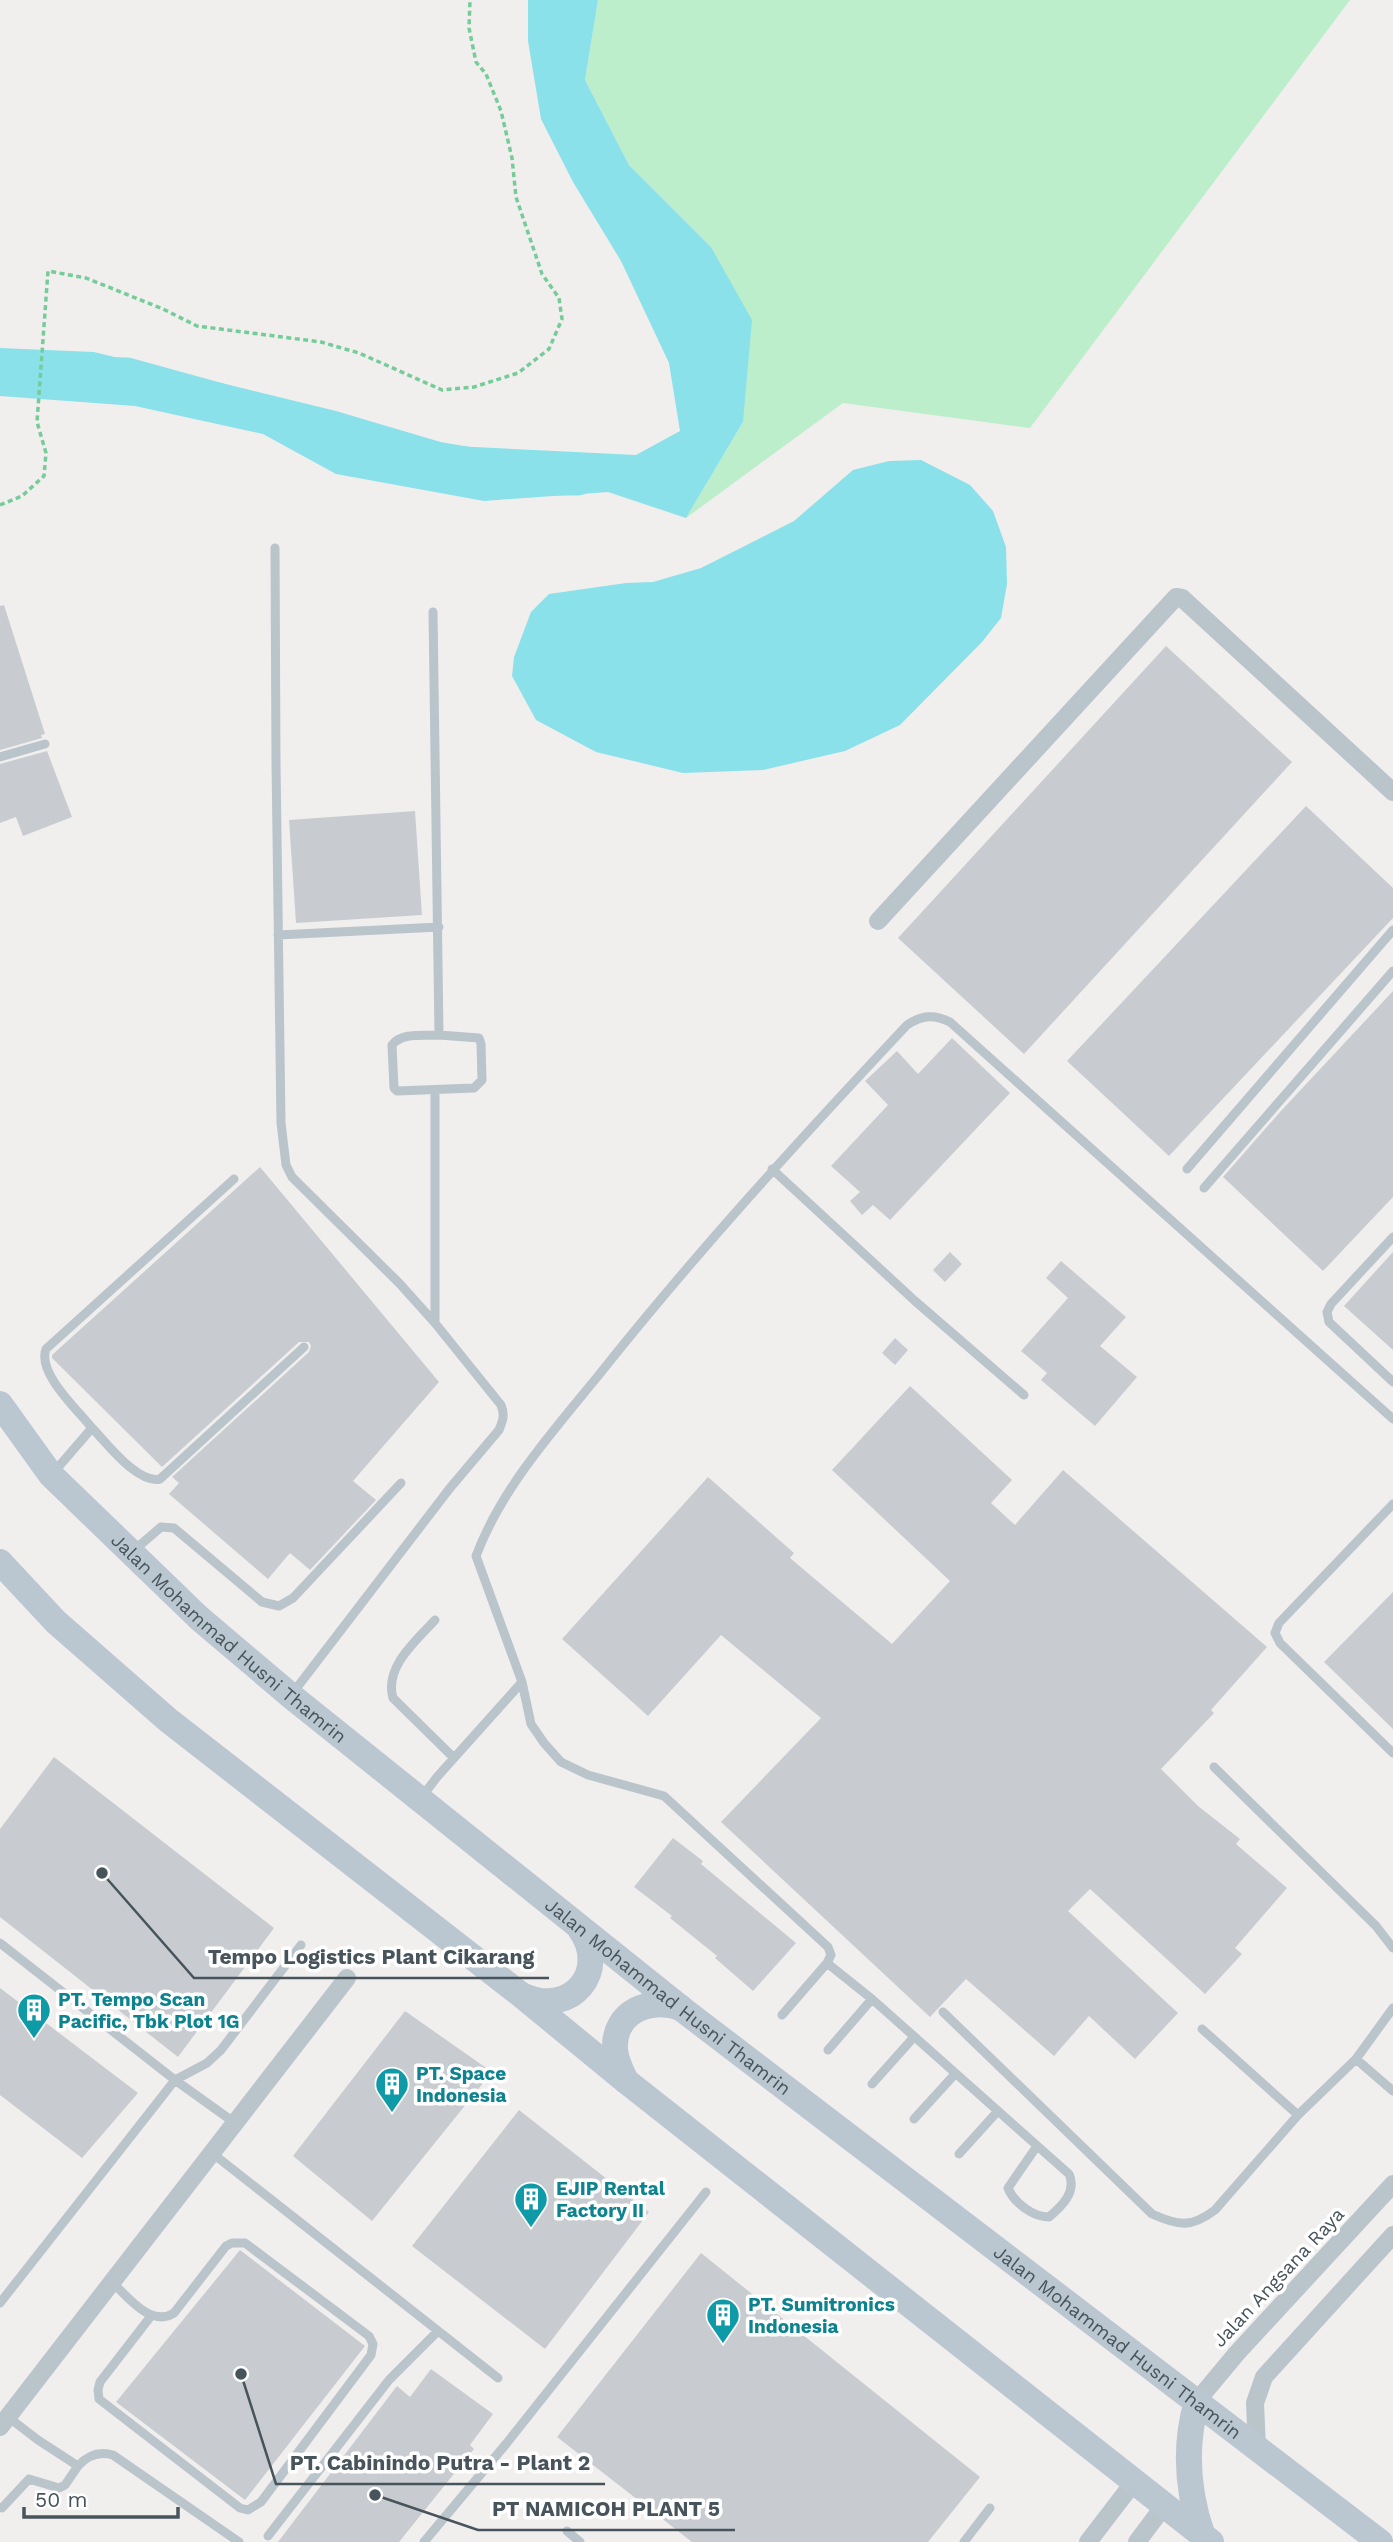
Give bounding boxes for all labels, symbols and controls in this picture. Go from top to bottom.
street label: Jalan Mohammad Husni Thamrin [106,1529,351,1748]
street label: Jalan Mohammad Husni Thamrin [540,1893,795,2100]
callout: Tempo Logistics Plant Cikarang [194,1936,549,1978]
text: Tempo Logistics Plant Cikarang [208,1944,535,1969]
place label: PT. Tempo Scan Pacific, Tbk Plot 1G [58,1988,240,2033]
building icon: PT. Tempo Scan Pacific, Tbk Plot 1G [15,1991,53,2040]
place label: PT. Space Indonesia [416,2062,507,2107]
building icon: PT. Space Indonesia [373,2065,411,2114]
place label: EJIP Rental Factory II [556,2177,666,2222]
building icon: EJIP Rental Factory II [512,2180,550,2229]
street label: Jalan Angsana Raya [1208,2203,1349,2352]
street label: Jalan Mohammad Husni Thamrin [989,2240,1246,2444]
place label: PT. Sumitronics Indonesia [748,2293,895,2338]
building icon: PT. Sumitronics Indonesia [704,2296,742,2345]
callout: PT. Cabinindo Putra - Plant 2 [276,2442,605,2484]
text: PT. Cabinindo Putra - Plant 2 [290,2450,590,2475]
scale bar [24,2476,178,2520]
text: 50 m [35,2487,87,2512]
callout: PT NAMICOH PLANT 5 [478,2488,735,2530]
text: PT NAMICOH PLANT 5 [492,2496,720,2521]

